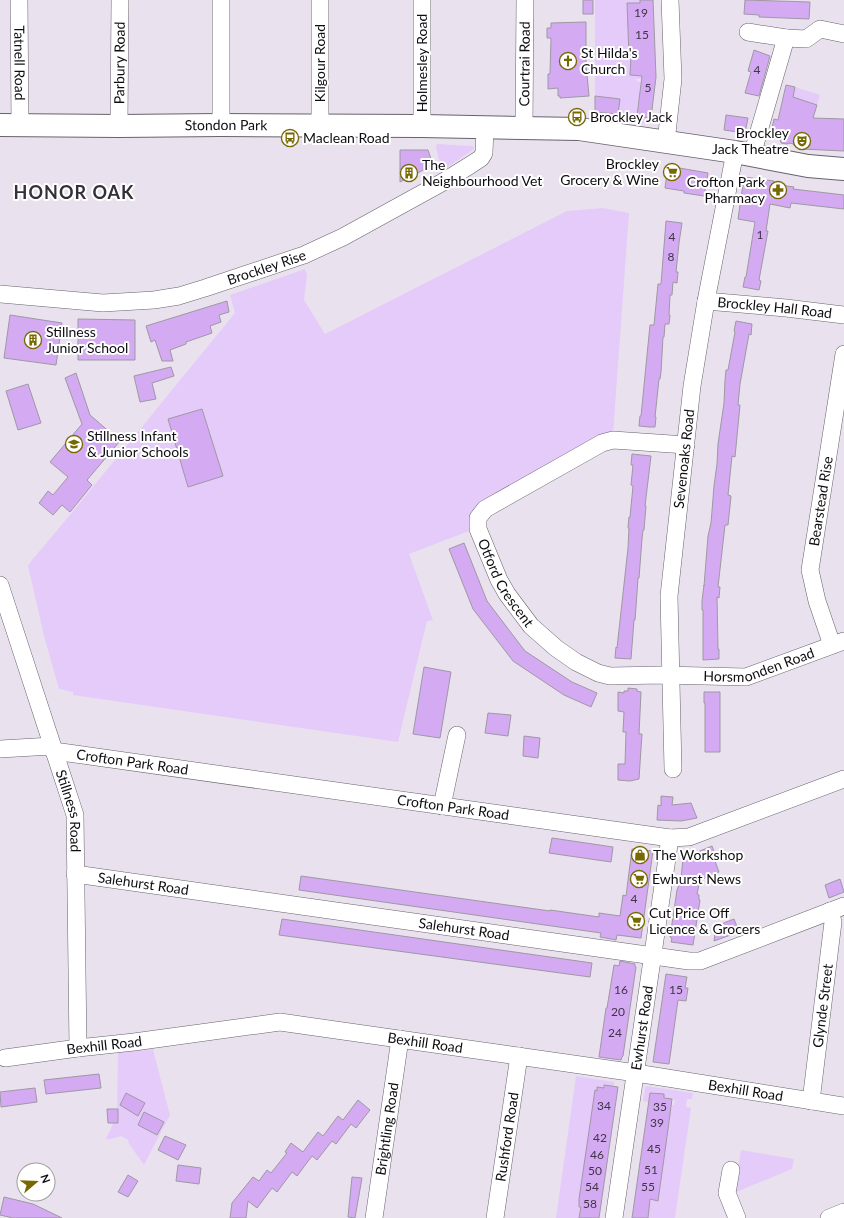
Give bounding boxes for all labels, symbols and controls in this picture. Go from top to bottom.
house number: 19 [634,5,648,20]
street label: Holmesley Road [413,14,430,112]
street label: Courtrai Road [515,21,533,107]
street label: Parbury Road [110,22,128,104]
street label: Kilgour Road [311,24,328,102]
street label: Tatnell Road [11,25,29,101]
house number: 15 [635,27,649,42]
place label: St Hilda's Church [581,44,638,77]
church icon: St Hilda's Church [558,51,578,71]
house number: 4 [754,62,761,77]
house number: 5 [645,80,652,95]
bus stop icon: Brockley Jack [567,107,587,127]
place label: Brockley Jack [590,108,673,125]
street label: Stondon Park [185,116,268,133]
place label: Brockley Jack Theatre [712,124,790,157]
bus stop icon: Maclean Road [280,128,300,148]
place label: Maclean Road [303,129,390,146]
theatre icon: Brockley Jack Theatre [792,131,812,151]
place label: Brockley Grocery & Wine [560,155,660,188]
place label: The Neighbourhood Vet [422,156,542,189]
supermarket icon: Brockley Grocery & Wine [662,162,682,182]
building icon: The Neighbourhood Vet [399,163,419,183]
place label: Crofton Park Pharmacy [687,173,766,206]
pharmacy icon: Crofton Park Pharmacy [768,180,788,200]
district label: HONOR OAK [14,181,134,203]
house number: 1 [757,227,764,242]
house number: 4 [669,229,676,244]
street label: Brockley Rise [225,246,308,288]
house number: 8 [668,249,675,264]
street label: Brockley Hall Road [717,293,833,321]
place label: Stillness Junior School [46,323,128,356]
building icon: Stillness Junior School [23,330,43,350]
street label: Sevenoaks Road [670,408,697,509]
place label: Stillness Infant & Junior Schools [87,427,188,460]
school or university icon: Stillness Infant & Junior Schools [64,434,84,454]
street label: Bearstead Rise [805,455,836,547]
street label: Otford Crescent [475,536,538,630]
street label: Horsmonden Road [703,644,816,685]
street label: Crofton Park Road [75,745,189,778]
street label: Stillness Road [53,767,84,852]
street label: Crofton Park Road [396,791,510,823]
shop icon: The Workshop [630,845,650,865]
place label: The Workshop [653,846,743,863]
street label: Salehurst Road [97,868,190,898]
supermarket icon: Ewhurst News [629,869,649,889]
place label: Ewhurst News [652,870,741,887]
house number: 4 [631,891,638,906]
place label: Cut Price Off Licence & Grocers [649,904,760,937]
supermarket icon: Cut Price Off Licence & Grocers [626,911,646,931]
street label: Salehurst Road [418,914,511,943]
street label: Glynde Street [809,963,836,1049]
house number: 16 [614,982,628,997]
house number: 15 [669,982,683,997]
street label: Ewhurst Road [627,985,656,1071]
house number: 20 [611,1004,625,1019]
house number: 24 [608,1025,622,1040]
street label: Bexhill Road [387,1029,464,1056]
street label: Bexhill Road [65,1032,143,1057]
street label: Bexhill Road [707,1076,784,1104]
street label: Brightling Road [371,1081,402,1177]
street label: Rushford Road [492,1091,522,1183]
house number: 34 [597,1098,611,1113]
house number: 35 [653,1099,667,1114]
house number: 39 [650,1115,664,1130]
house number: 42 [593,1130,607,1145]
house number: 45 [647,1141,661,1156]
house number: 46 [590,1147,604,1162]
north arrow [16,1162,56,1202]
house number: 51 [644,1162,658,1177]
house number: 50 [588,1163,602,1178]
text: N [38,1172,53,1185]
house number: 54 [585,1179,599,1194]
house number: 55 [641,1179,655,1194]
house number: 58 [583,1196,597,1211]

